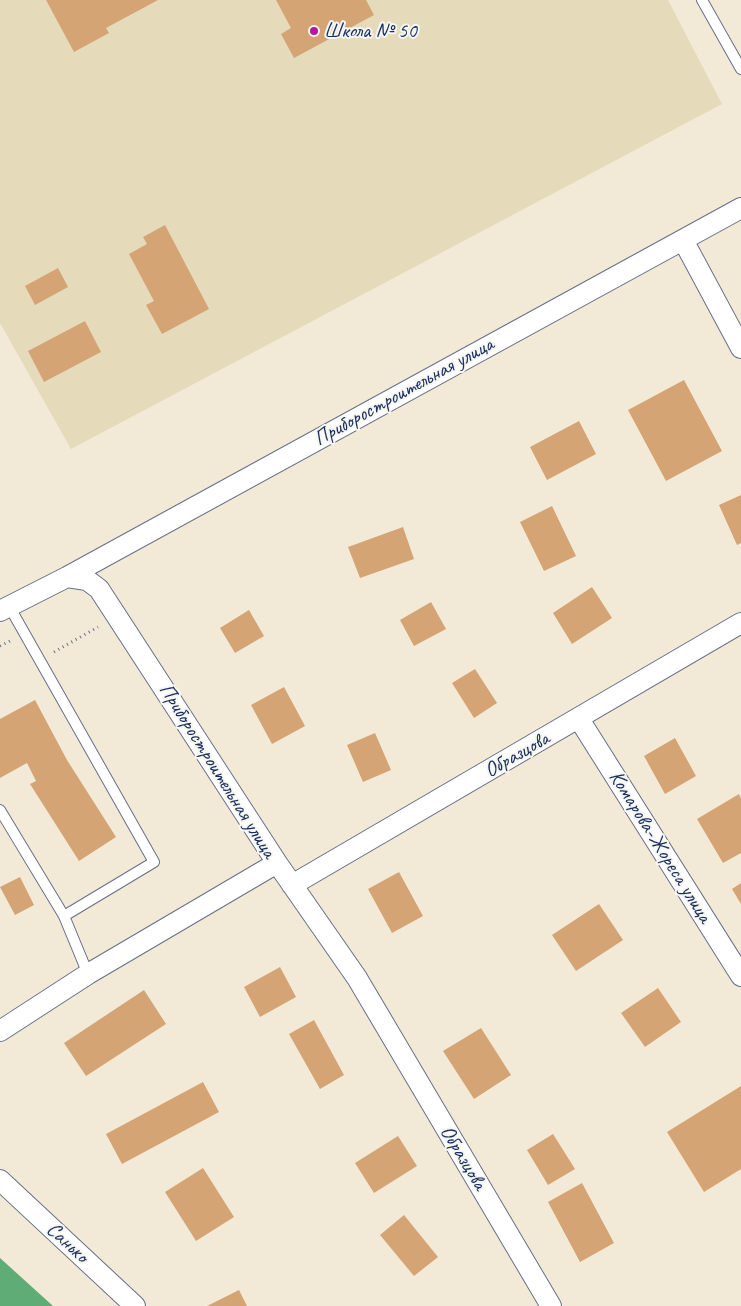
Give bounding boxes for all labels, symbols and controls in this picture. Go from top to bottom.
place label: Школа № 50 [324,18,417,44]
marker: Школа № 50 [308,25,320,37]
street label: Приборостроительная улица [310,332,498,452]
street label: Приборостроительная улица [153,679,281,863]
street label: Образцова [480,726,554,784]
street label: Комарова-Жореса улица [603,766,717,928]
street label: Образцова [434,1121,492,1195]
street label: Санько [41,1217,93,1269]

